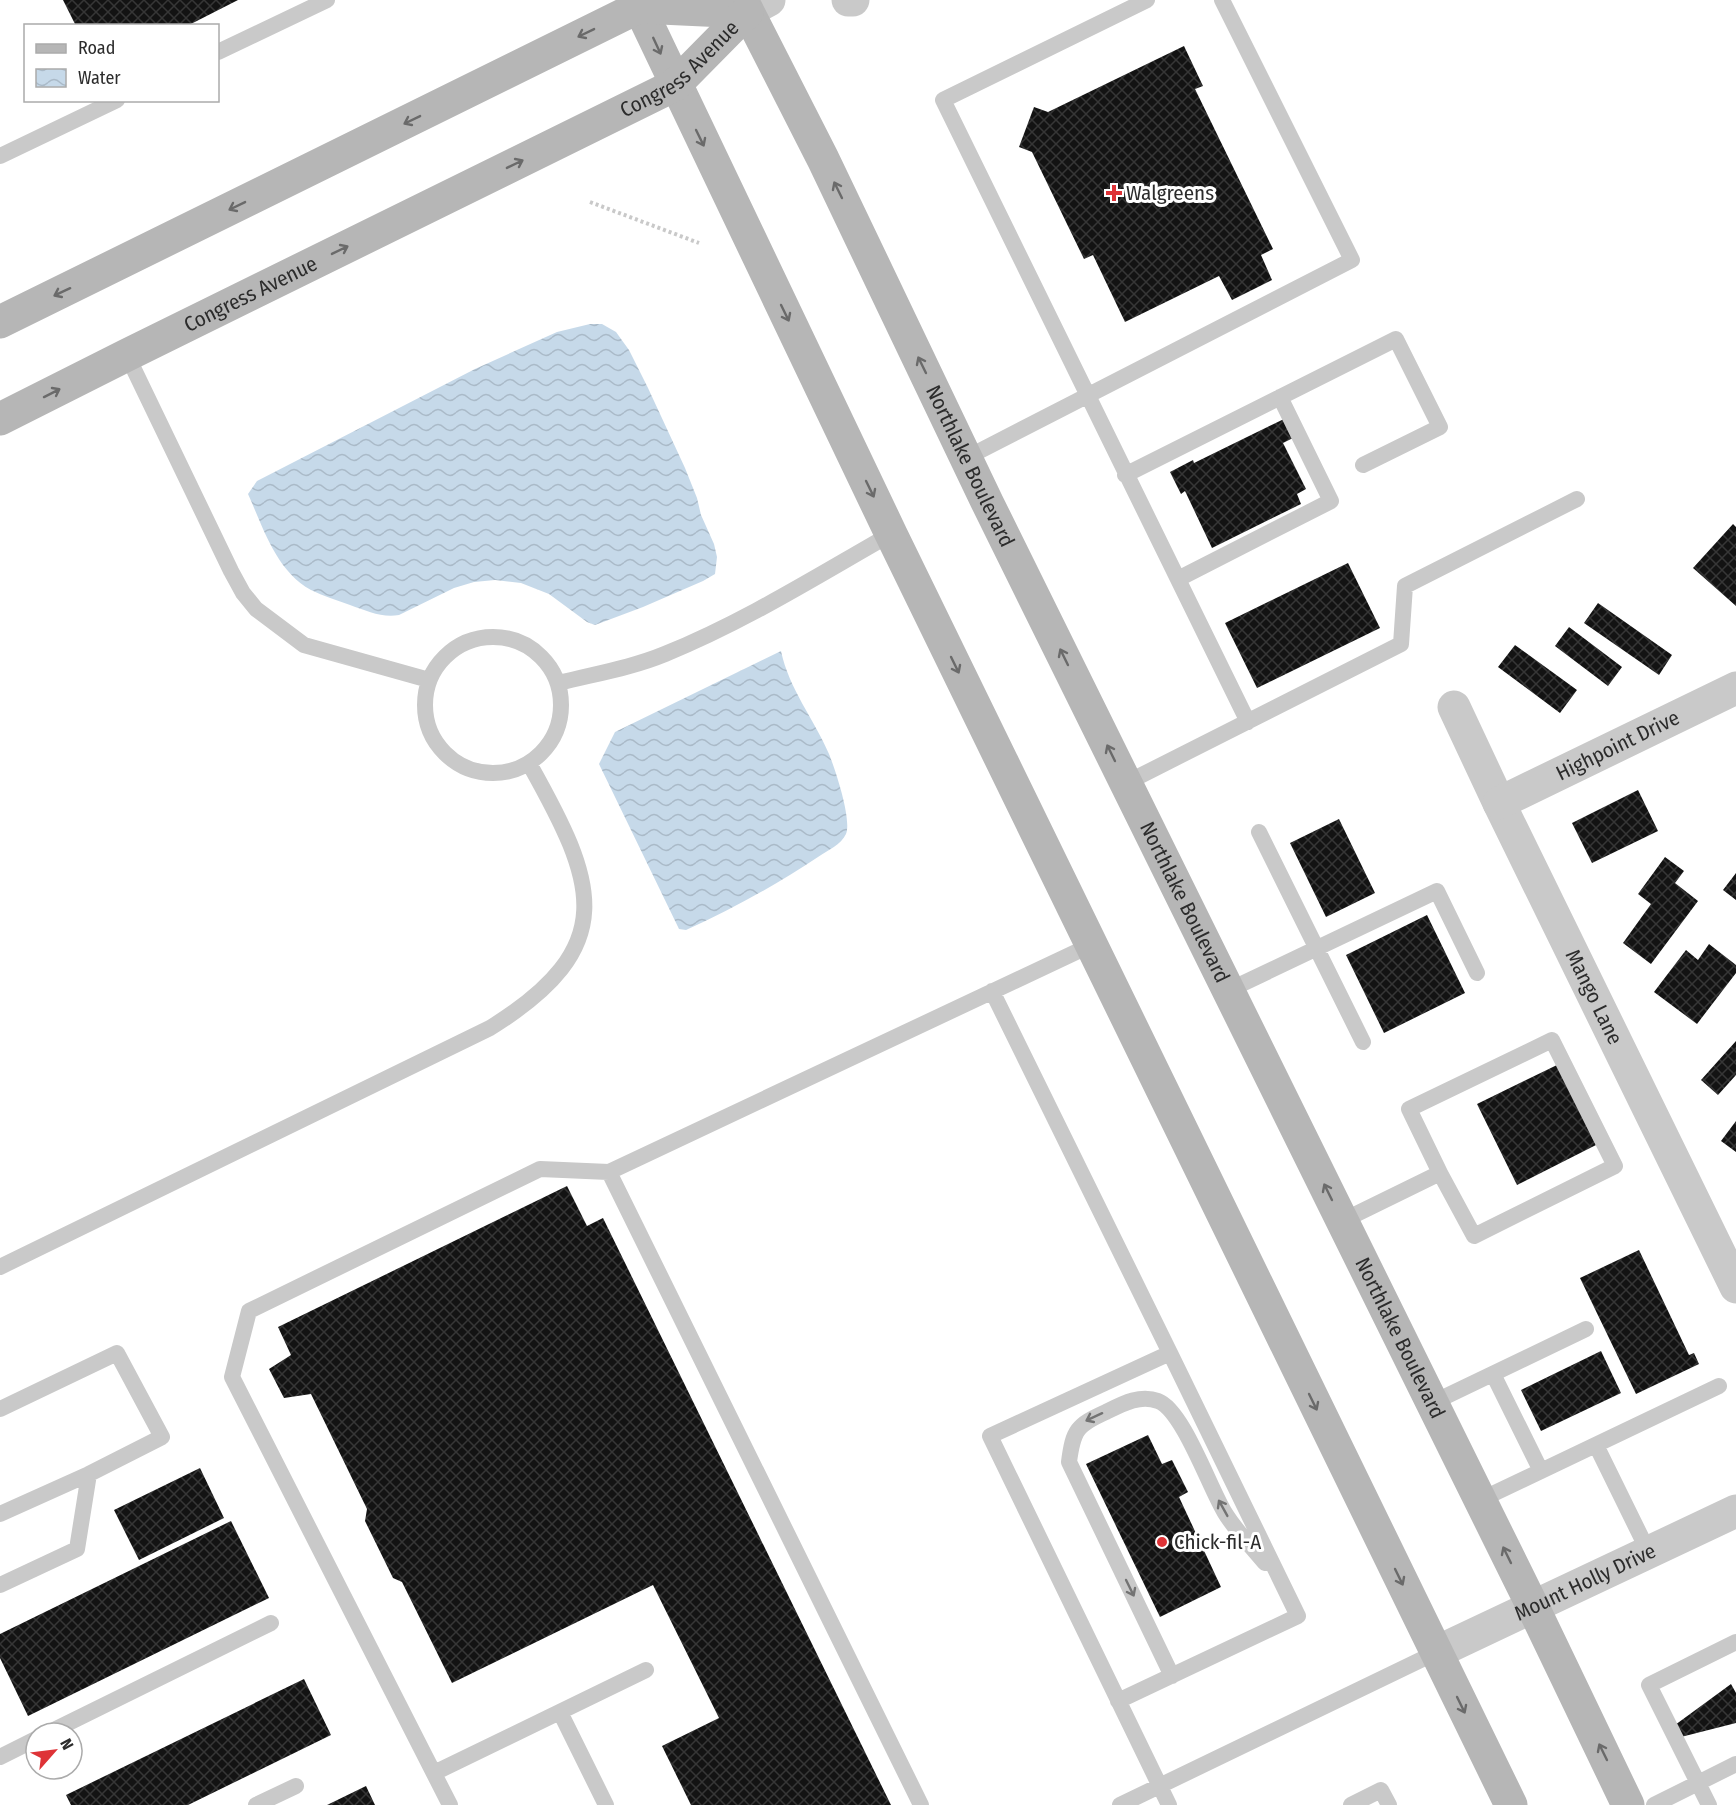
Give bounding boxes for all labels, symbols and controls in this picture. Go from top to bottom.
street label: Congress Avenue [616,15,744,123]
legend [24,24,219,102]
one-way arrow [578,28,596,39]
text: Road [78,37,115,59]
one-way arrow [652,37,663,55]
text: Water [78,67,121,89]
one-way arrow [403,114,421,126]
one-way arrow [695,128,706,146]
one-way arrow [505,158,523,170]
place label: Walgreens [1126,180,1214,206]
one-way arrow [831,181,843,199]
marker: Walgreens [1107,186,1121,200]
one-way arrow [229,200,246,212]
one-way arrow [330,244,348,256]
street label: Congress Avenue [180,250,321,338]
one-way arrow [54,287,72,299]
one-way arrow [779,304,791,322]
one-way arrow [915,357,927,375]
street label: Northlake Boulevard [920,381,1020,551]
one-way arrow [43,387,60,399]
one-way arrow [864,480,876,498]
one-way arrow [1058,649,1069,667]
one-way arrow [949,655,961,673]
street label: Highpoint Drive [1552,704,1684,786]
one-way arrow [1105,745,1117,763]
street label: Northlake Boulevard [1134,817,1235,987]
street label: Mango Lane [1560,945,1628,1049]
one-way arrow [1321,1183,1333,1201]
street label: Northlake Boulevard [1349,1253,1451,1423]
one-way arrow [1308,1392,1320,1410]
one-way arrow [1085,1412,1103,1424]
one-way arrow [1217,1500,1229,1517]
place label: Chick-fil-A [1174,1529,1261,1555]
marker: Chick-fil-A [1155,1535,1169,1549]
street label: Mount Holly Drive [1510,1538,1660,1627]
one-way arrow [1500,1546,1512,1564]
one-way arrow [1393,1567,1405,1585]
one-way arrow [1124,1579,1136,1597]
one-way arrow [1456,1696,1468,1714]
north arrow [24,1721,84,1781]
text: N [56,1735,77,1753]
one-way arrow [1596,1744,1608,1762]

